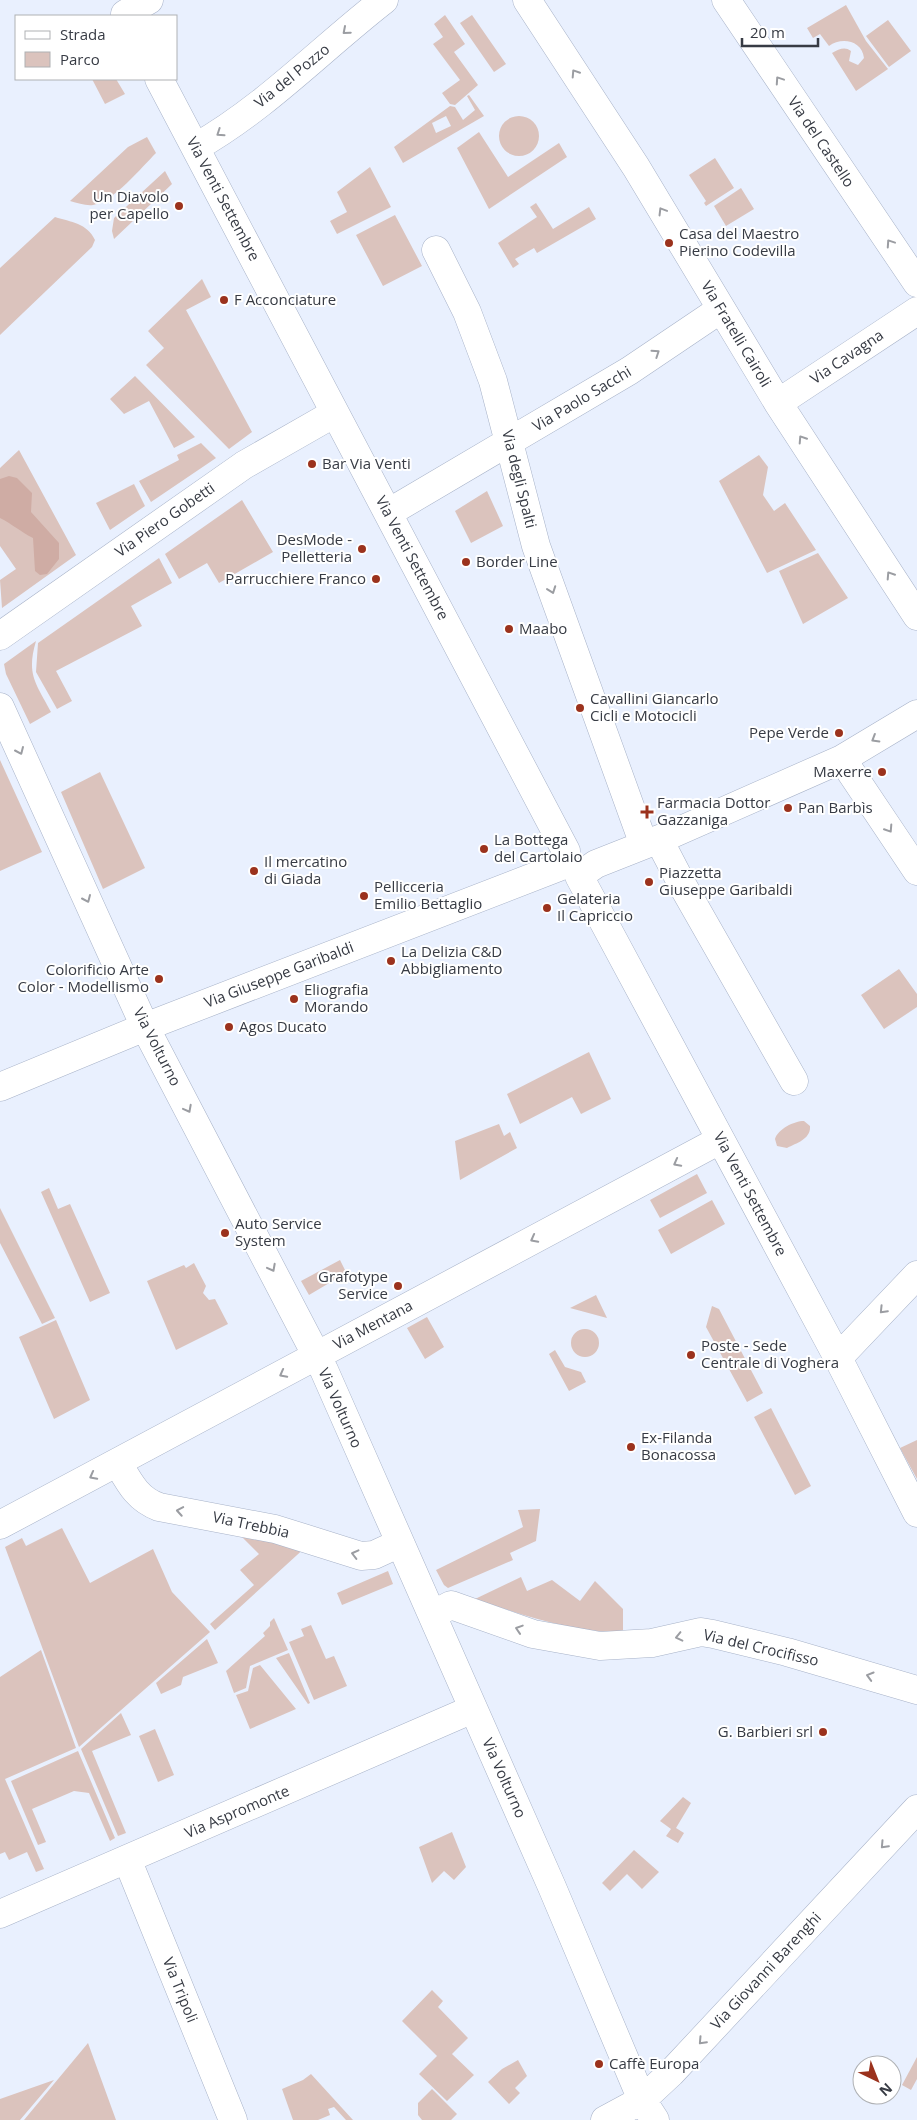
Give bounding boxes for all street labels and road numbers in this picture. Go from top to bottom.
street label: Via del Pozzo [250,39,333,112]
street label: Via del Castello [784,92,860,191]
street label: Via Venti Settembre [183,133,265,264]
street label: Via Fratelli Cairoli [697,277,776,390]
street label: Via Cavagna [806,324,887,388]
street label: Via Paolo Sacchi [528,361,635,436]
street label: Via degli Spalti [498,427,542,530]
street label: Via Piero Gobetti [111,477,218,561]
street label: Via Venti Settembre [372,492,454,623]
street label: Via Giuseppe Garibaldi [201,936,356,1012]
street label: Via Volturno [130,1004,186,1089]
street label: Via Venti Settembre [710,1128,792,1259]
street label: Via Mentana [329,1295,416,1353]
street label: Via Volturno [314,1364,367,1451]
street label: Via Trebbia [211,1506,292,1542]
street label: Via del Crocifisso [701,1624,821,1670]
street label: Via Volturno [478,1734,531,1821]
street label: Via Aspromonte [181,1780,292,1842]
street label: Via Giovanni Barenghi [706,1907,825,2033]
street label: Via Tripoli [159,1954,203,2025]

